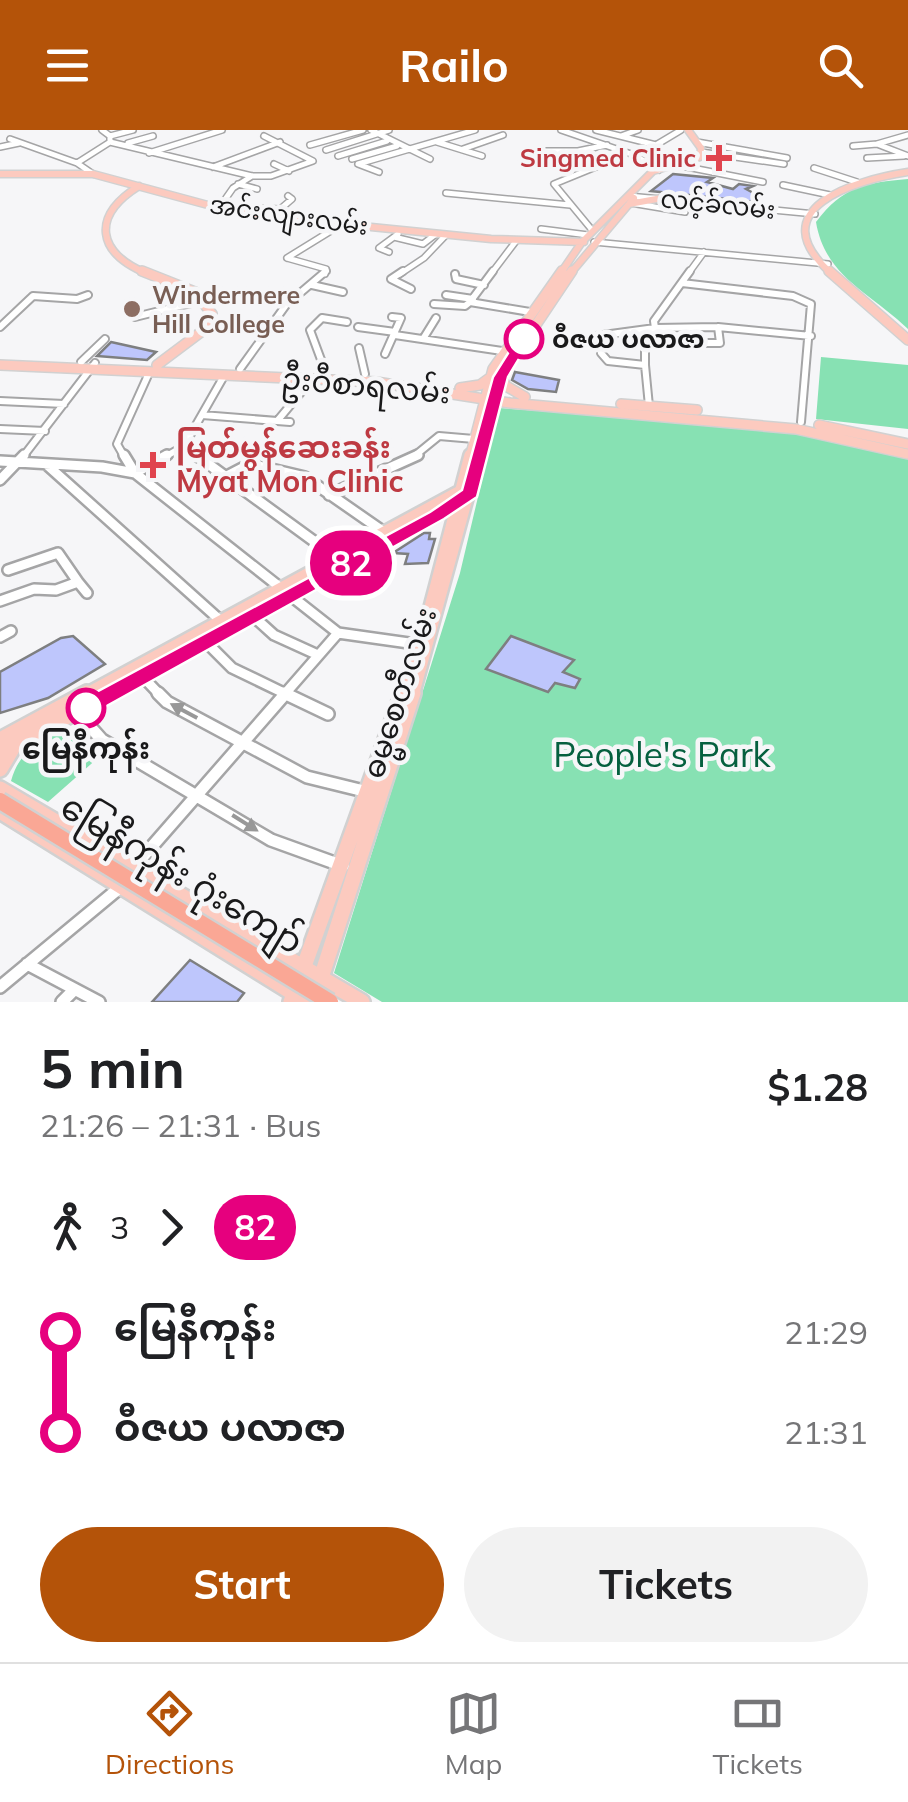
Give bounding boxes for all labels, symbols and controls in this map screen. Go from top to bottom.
text: Railo [399,37,509,93]
icon: menu [40,38,95,93]
icon: search [813,38,868,93]
place label: Singmed Clinic [520,142,696,173]
marker: Singmed Clinic [706,145,732,171]
street label: လင့်ခ်လမ်း [659,181,777,228]
street label: အင်းလျားလမ်း [207,187,371,247]
place label: Windermere Hill College [152,279,300,339]
marker: Windermere Hill College [121,298,143,320]
marker: ဝီဇယ ပလာဇာ [505,320,543,358]
place label: ဝီဇယ ပလာဇာ [552,322,705,354]
street label: ဦးဝီစာရလမ်း [279,357,452,418]
place label: မြတ်မွန်ဆေးခန်း Myat Mon Clinic [176,427,404,500]
marker: မြတ်မွန်ဆေးခန်း Myat Mon Clinic [140,452,166,478]
line badge: 82 [306,530,396,596]
text: 82 [330,541,372,585]
street label: ဓမ္မစေတီလမ်း [352,602,452,785]
marker: မြေနီကုန်း [67,689,105,727]
one-way arrow [169,703,198,720]
place label: မြေနီကုန်း [22,728,150,773]
park label: People's Park [553,732,772,776]
street label: မြေနီကုန်း ဂုံးကျော် [49,783,312,970]
one-way arrow [231,813,258,832]
text: 5 min [40,1033,185,1102]
text: $1.28 [767,1063,868,1111]
text: 21:26 – 21:31 · Bus [40,1105,321,1145]
icon: walk [40,1200,95,1255]
icon: forward [144,1200,199,1255]
text: 82 [234,1205,276,1249]
text: 3 [110,1207,129,1247]
text: မြေနီကုန်း [114,1303,276,1351]
text: 21:29 [784,1312,868,1352]
text: ဝီဇယ ပလာဇာ [114,1403,346,1451]
text: 21:31 [784,1412,868,1452]
button: Start [40,1527,444,1642]
button: Tickets [464,1527,868,1642]
tab: Directions [105,1686,235,1781]
tab: Map [445,1686,502,1781]
tab: Tickets [712,1686,803,1781]

